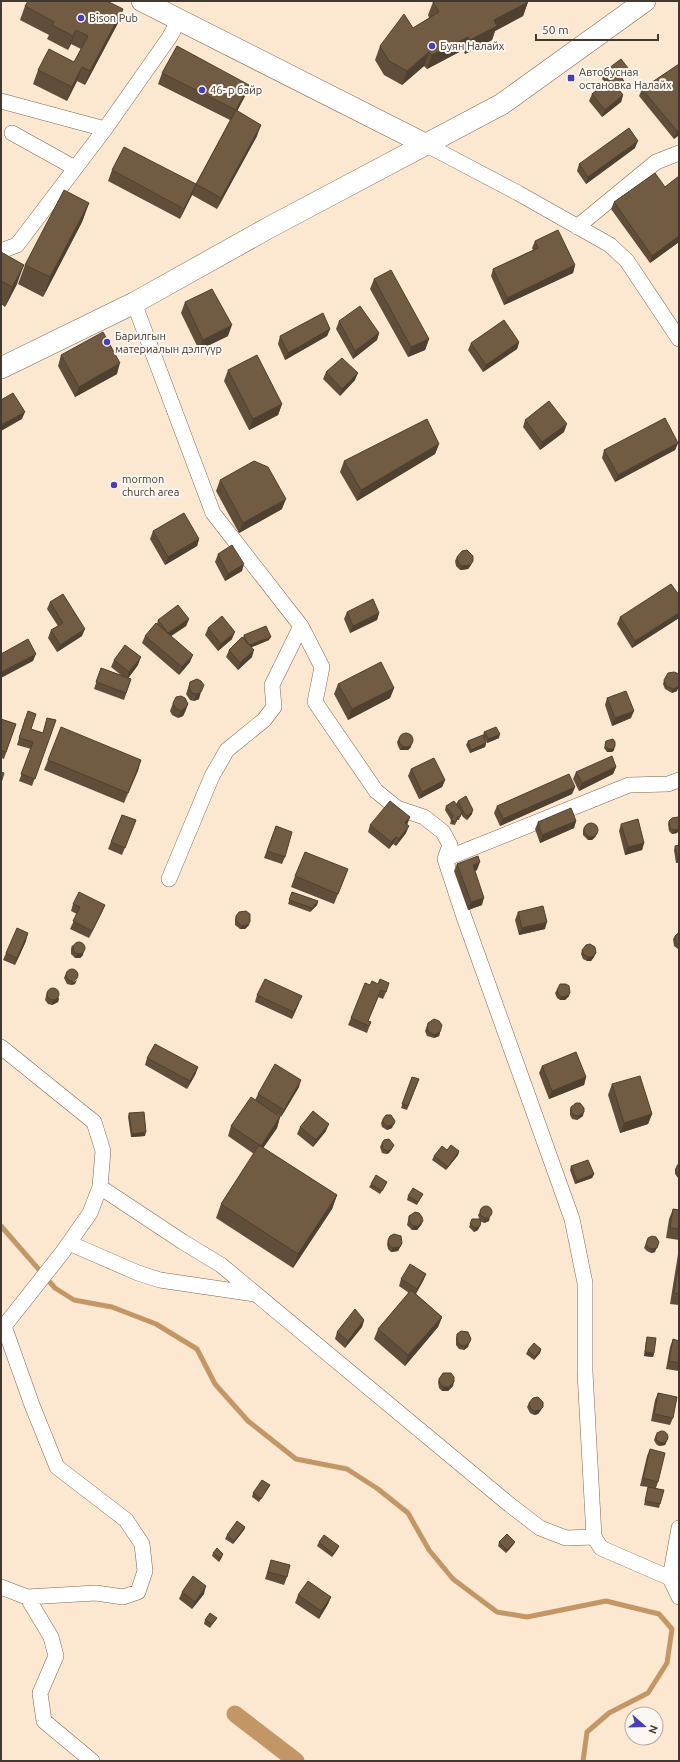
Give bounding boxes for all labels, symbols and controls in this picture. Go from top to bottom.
place label: Bison Pub [89,12,138,24]
marker: Bison Pub [76,13,86,23]
scale bar [536,16,658,42]
text: 50 m [542,23,569,36]
place label: Буян Налайх [440,40,505,52]
marker: Буян Налайх [427,41,437,51]
place label: Автобусная остановка Налайх [579,66,672,91]
marker: Автобусная остановка Налайх [566,73,576,83]
place label: 46- р байр [210,84,262,96]
marker: 46- р байр [197,85,207,95]
place label: Барилгын материалын дэлгүүр [115,330,222,355]
marker: Барилгын материалын дэлгүүр [102,337,112,347]
place label: mormon church area [122,473,179,498]
marker: mormon church area [109,480,119,490]
north arrow [624,1706,664,1746]
text: N [646,1724,660,1735]

